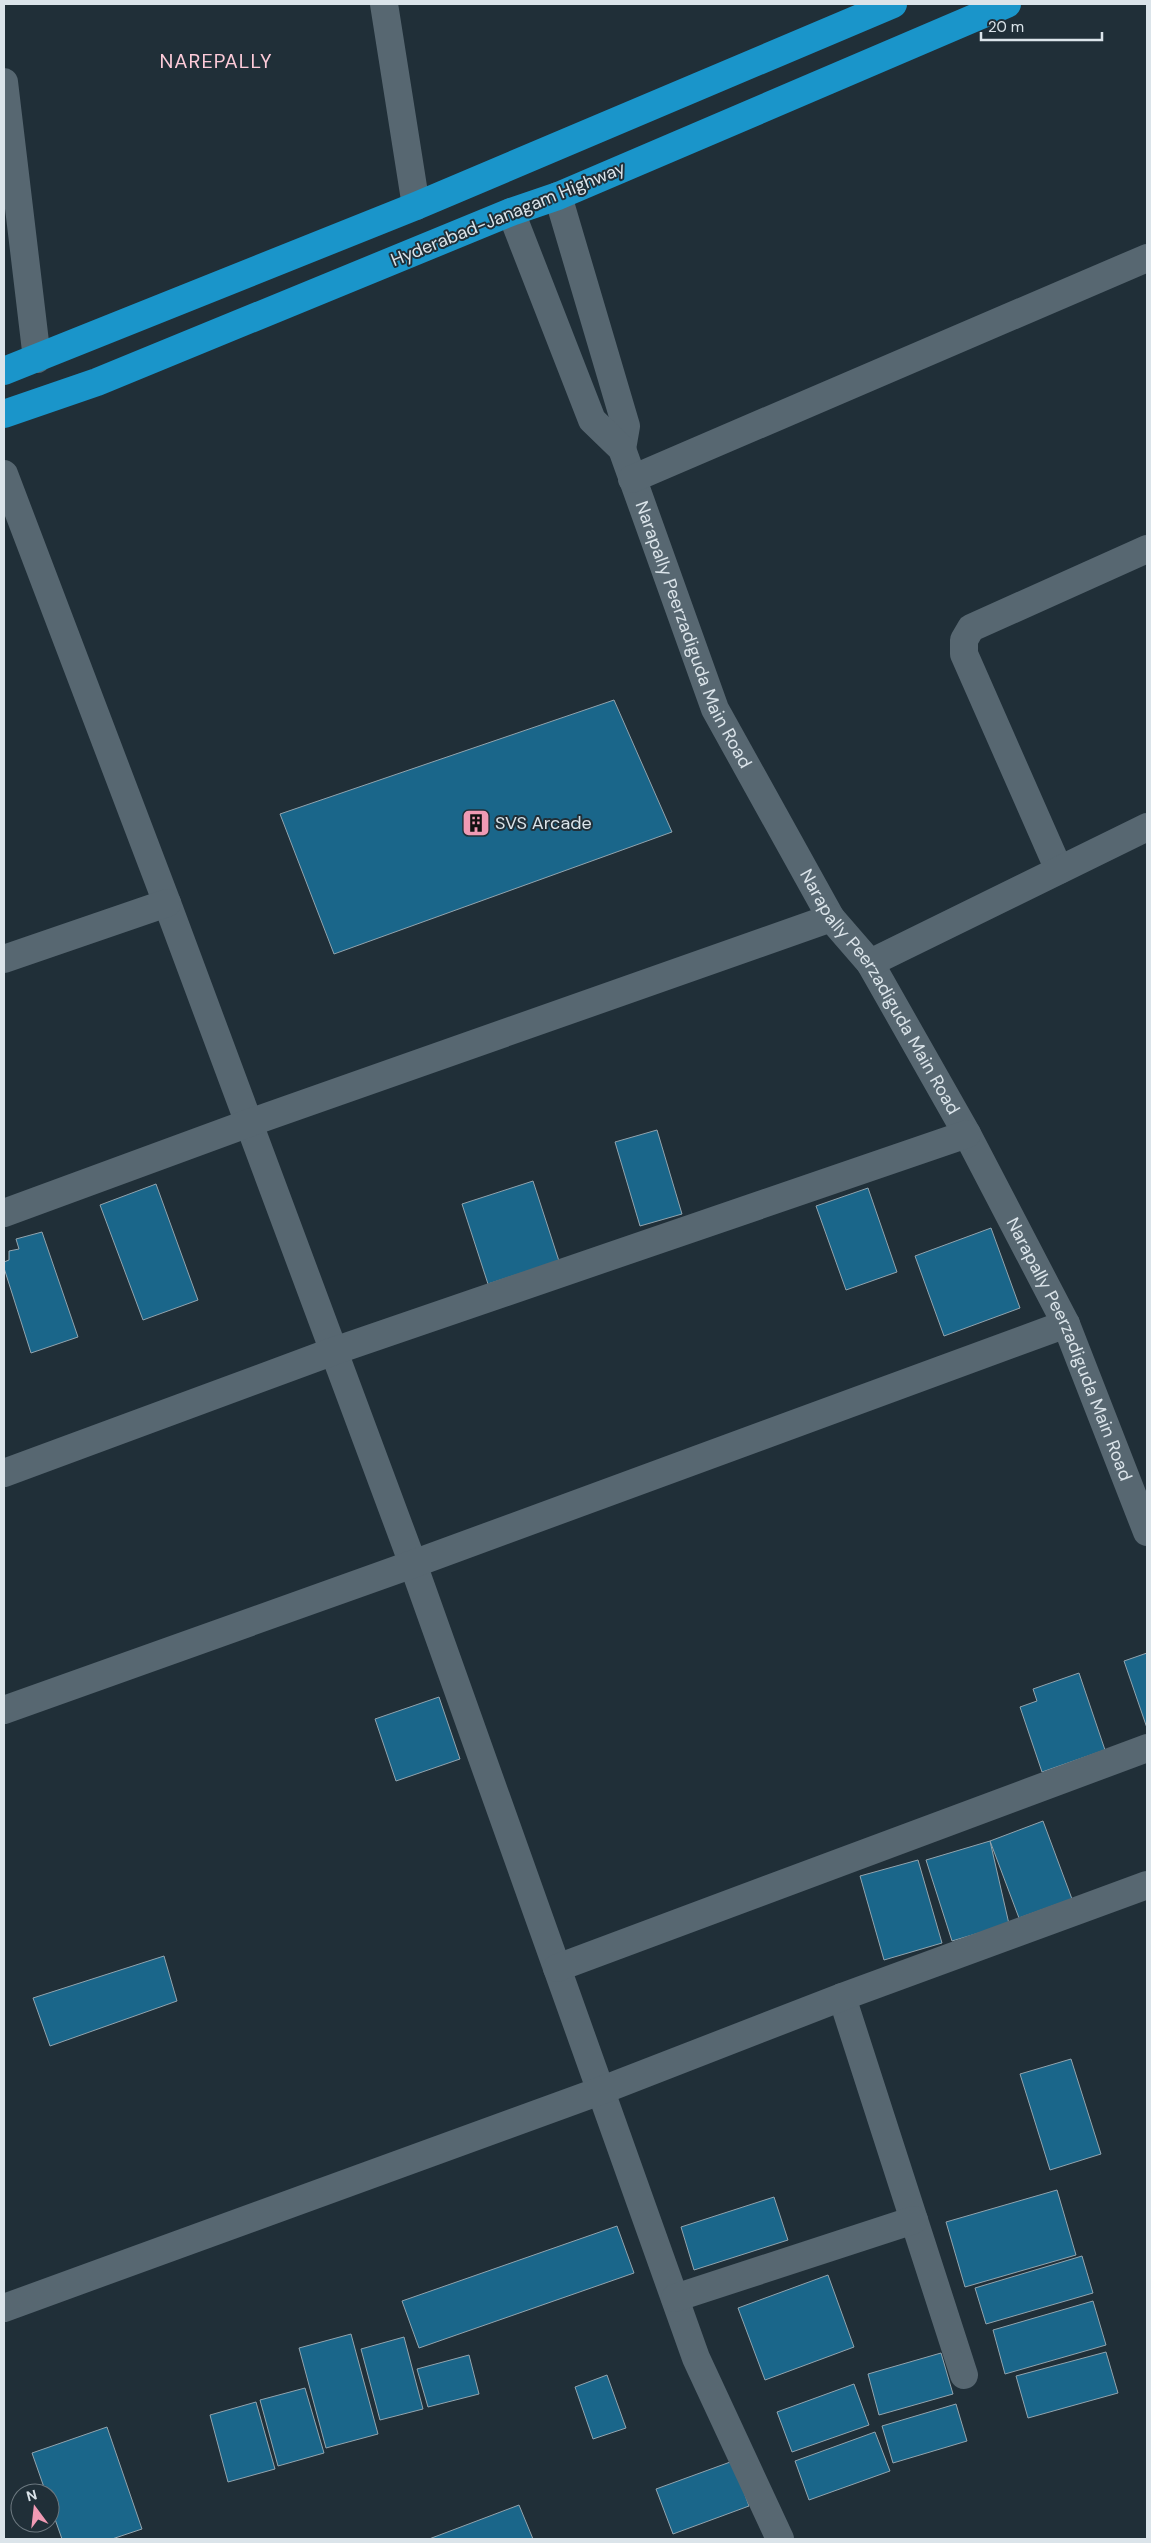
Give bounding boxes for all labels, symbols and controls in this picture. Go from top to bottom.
scale bar [981,10,1102,42]
text: 20 m [988,17,1024,37]
district label: NAREPALLY [159,48,273,74]
street label: Hyderabad-Janagam Highway [387,156,629,272]
street label: Narapally Peerzadiguda Main Road [630,498,757,772]
building icon: SVS Arcade [461,808,491,838]
place label: SVS Arcade [495,811,592,835]
street label: Narapally Peerzadiguda Main Road [794,865,965,1119]
street label: Narapally Peerzadiguda Main Road [1001,1213,1138,1484]
north arrow [10,2483,60,2533]
text: N [24,2485,39,2505]

